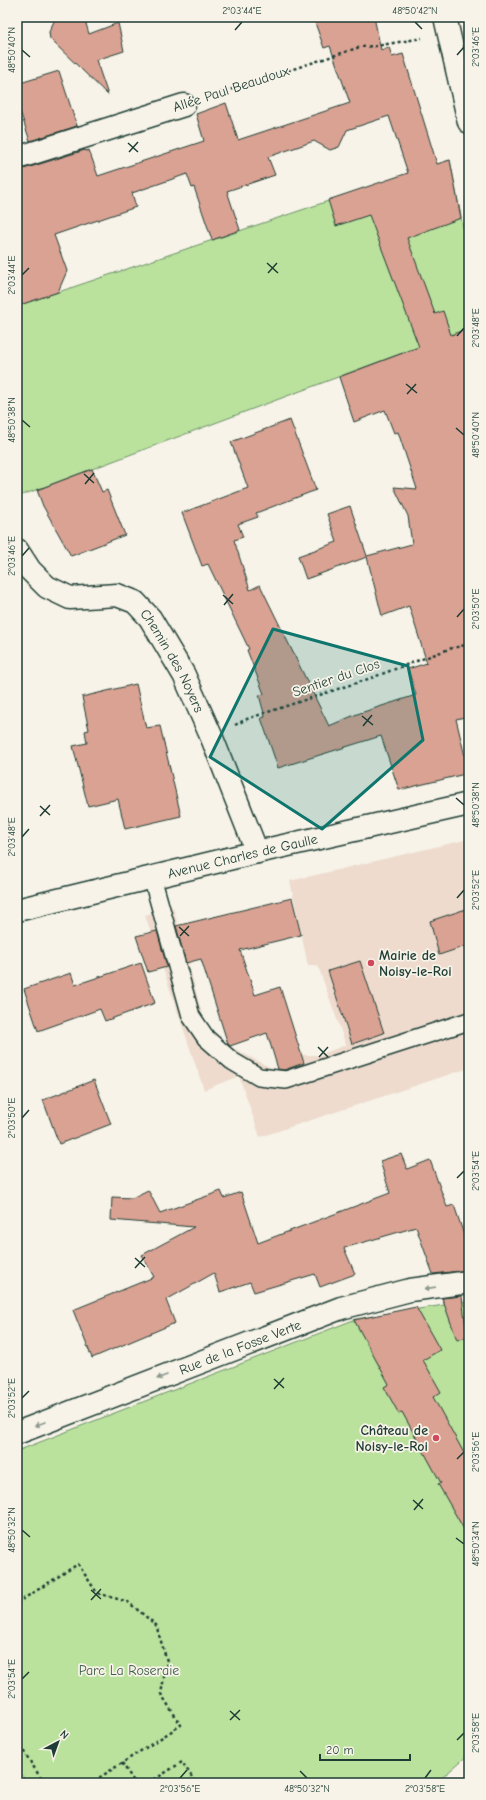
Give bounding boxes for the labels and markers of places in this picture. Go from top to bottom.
place label: Mairie de Noisy-le-Roi [379,947,452,980]
marker: Mairie de Noisy-le-Roi [366,958,376,968]
place label: Château de Noisy-le-Roi [355,1422,428,1455]
marker: Château de Noisy-le-Roi [431,1433,441,1443]

